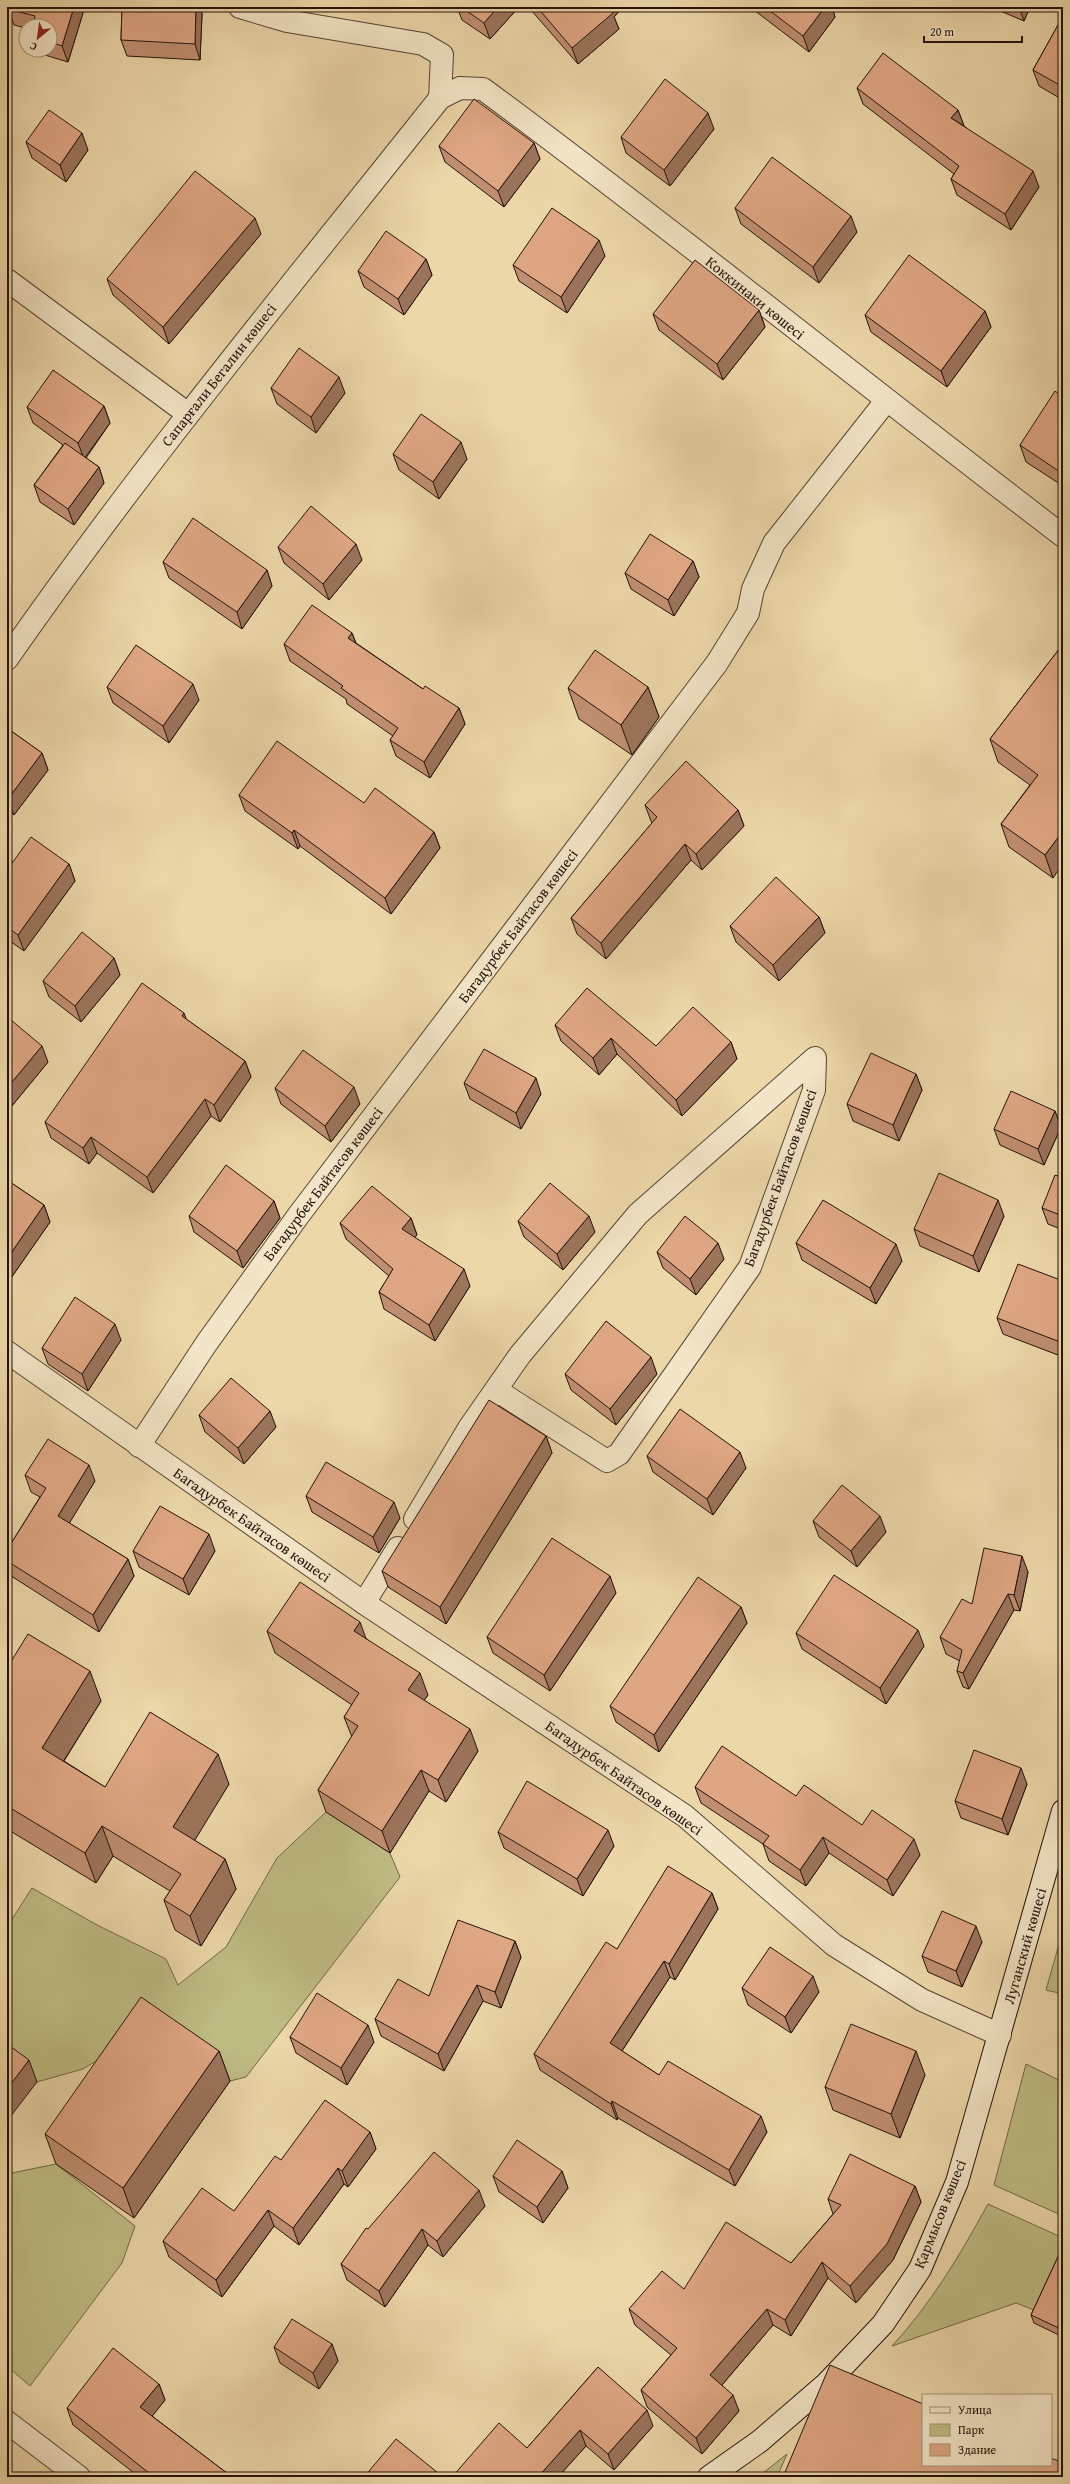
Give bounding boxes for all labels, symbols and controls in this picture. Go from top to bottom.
north arrow [18,18,58,58]
scale bar [924,18,1022,44]
text: 20 m [930,23,954,40]
text: С [27,38,40,55]
street label: Коккинаки көшесі [701,251,809,344]
street label: Сапарғали Бегалин көшесі [156,299,281,450]
street label: Багадурбек Байтасов көшесі [453,844,582,1007]
street label: Багадурбек Байтасов көшесі [738,1086,821,1270]
street label: Багадурбек Байтасов көшесі [258,1102,387,1265]
street label: Багадурбек Байтасов көшесі [169,1462,335,1587]
street label: Багадурбек Байтасов көшесі [541,1715,707,1840]
street label: Луганский көшесі [998,1885,1051,2006]
street label: Қармысов көшесі [908,2156,971,2271]
legend [922,2394,1052,2466]
text: Улица [958,2401,992,2418]
text: Парк [958,2421,985,2438]
text: Здание [958,2441,997,2458]

